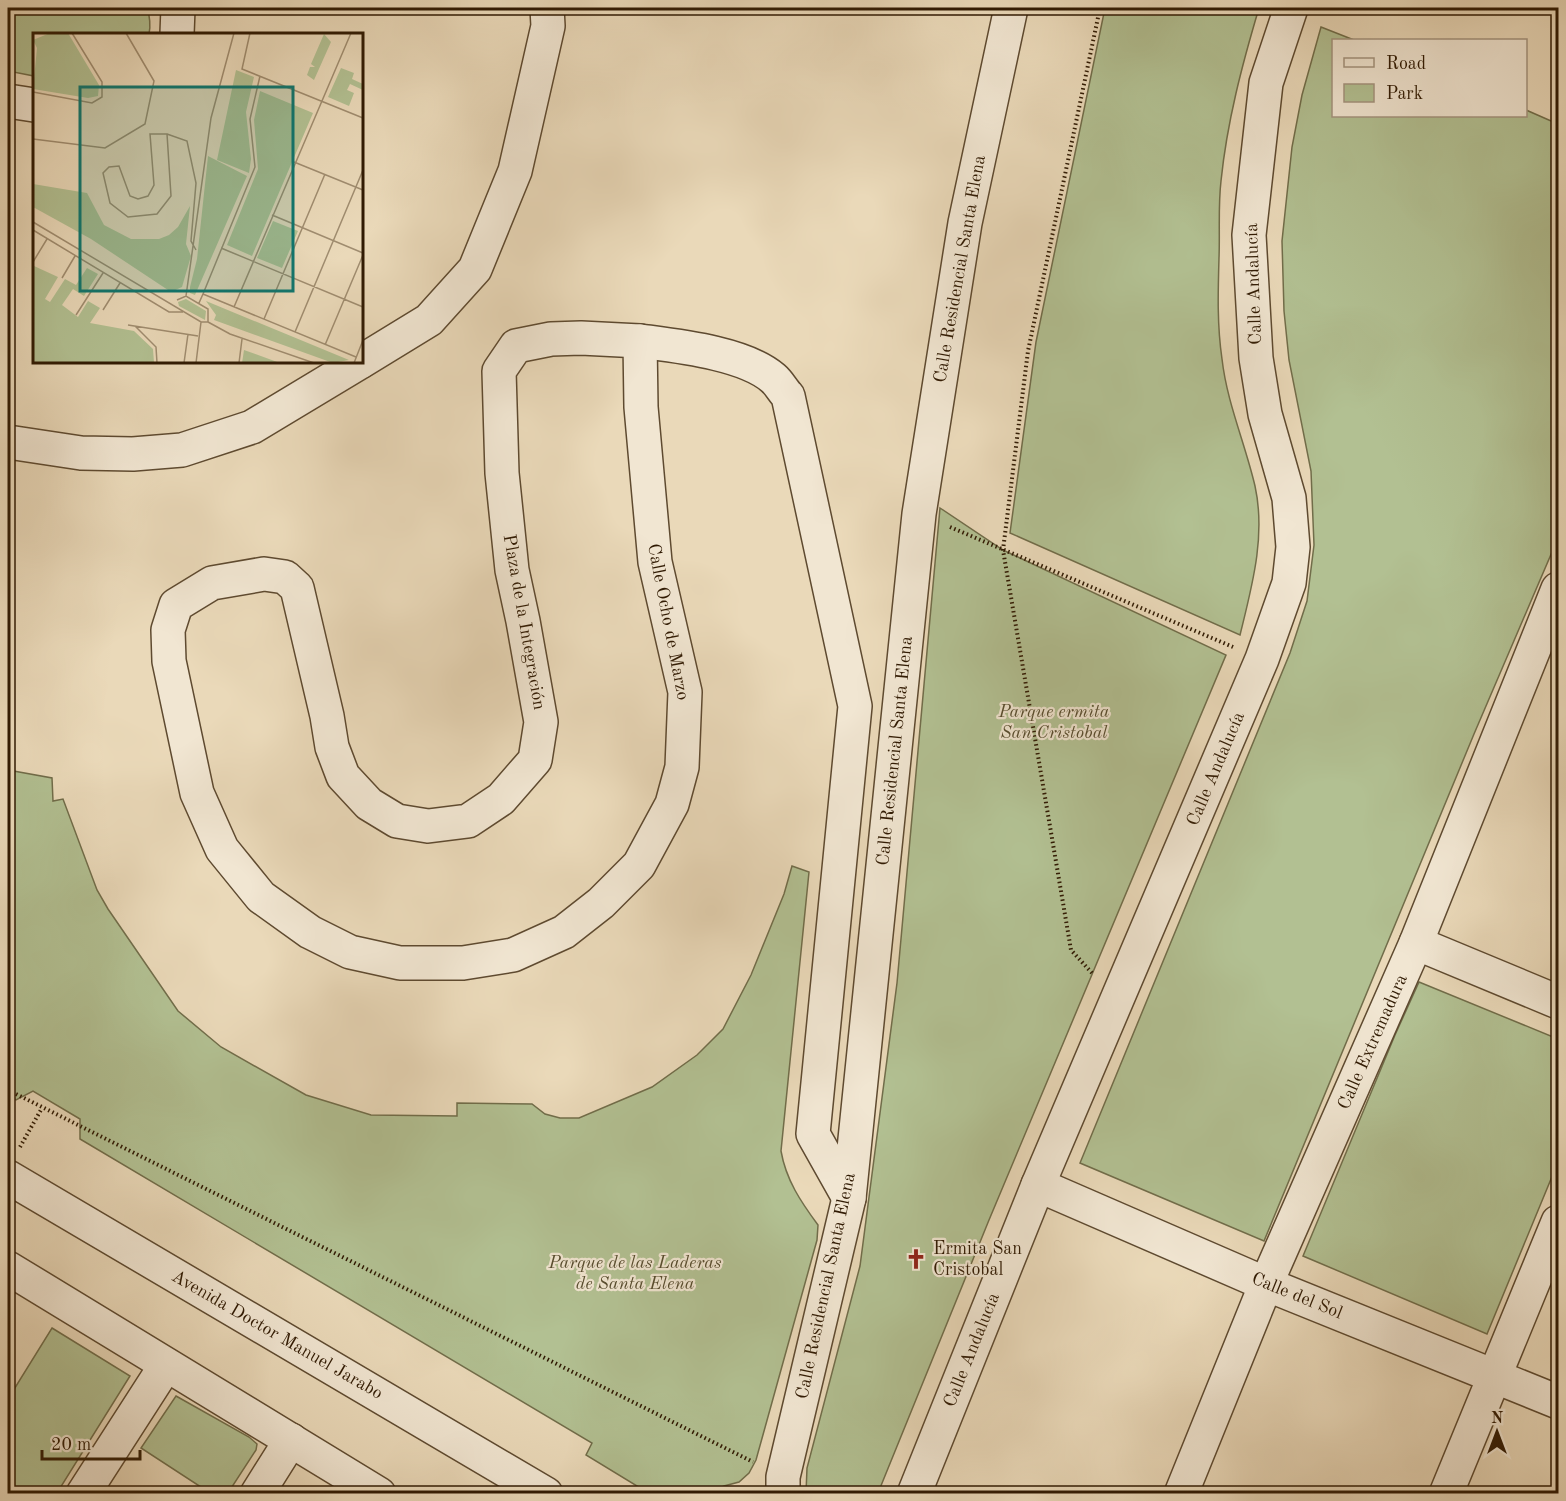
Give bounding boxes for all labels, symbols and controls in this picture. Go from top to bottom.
inset map [33,33,363,363]
legend [1332,39,1527,117]
text: Road [1386,55,1426,73]
text: Park [1386,85,1423,103]
street label: Calle Residencial Santa Elena [931,154,989,384]
street label: Calle Andalucía [1243,223,1265,345]
street label: Plaza de la Integración [500,533,548,712]
street label: Calle Ocho de Marzo [644,542,692,702]
street label: Calle Residencial Santa Elena [874,635,916,867]
park label: Parque ermita San Cristobal [998,703,1110,742]
street label: Calle Andalucía [1184,709,1248,829]
street label: Calle Extremadura [1335,971,1411,1112]
street label: Calle Residencial Santa Elena [793,1171,859,1401]
place label: Ermita San Cristobal [933,1240,1022,1279]
church icon: Ermita San Cristobal [904,1247,928,1271]
park label: Parque de las Laderas de Santa Elena [548,1254,722,1293]
street label: Avenida Doctor Manuel Jarabo [168,1267,386,1403]
street label: Calle del Sol [1249,1270,1345,1322]
street label: Calle Andalucía [941,1290,1003,1410]
north arrow [1467,1402,1527,1462]
text: N [1491,1411,1504,1427]
scale bar [42,1423,140,1461]
text: 20 m [51,1436,91,1454]

